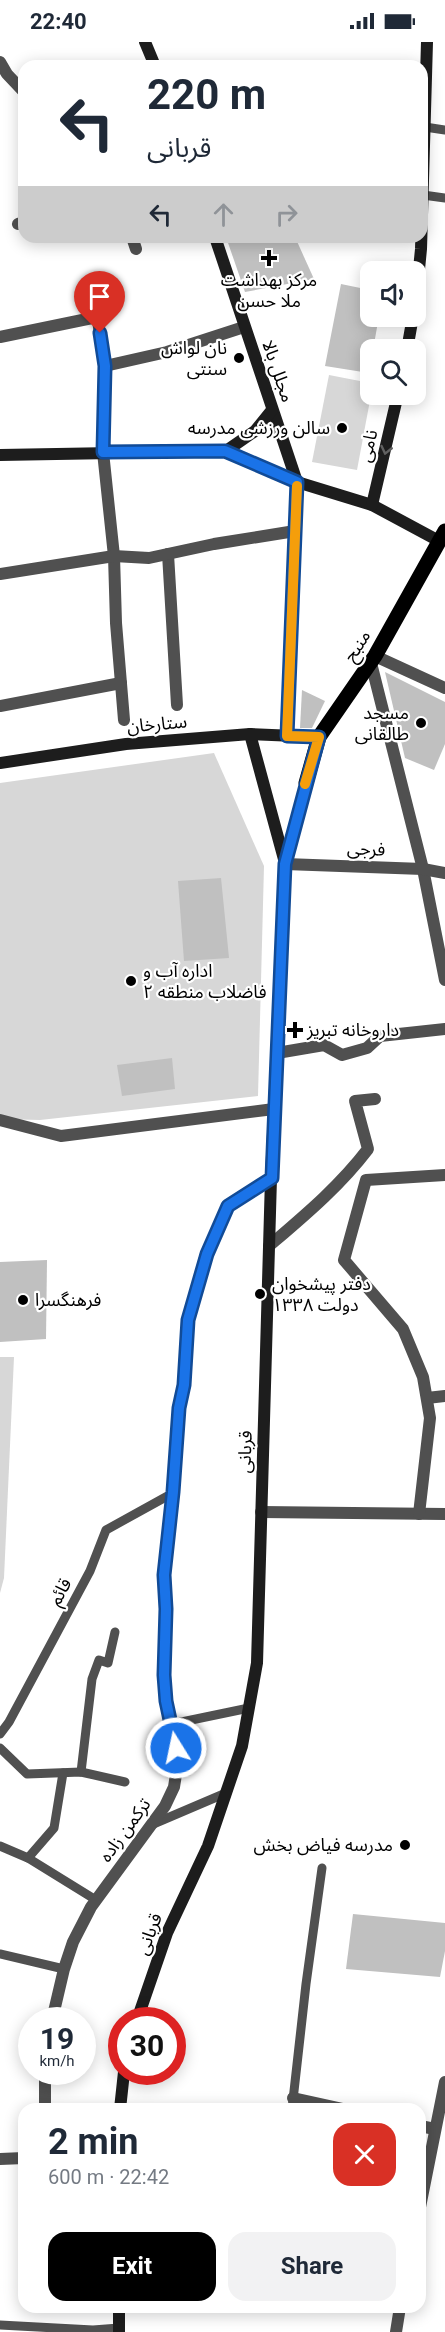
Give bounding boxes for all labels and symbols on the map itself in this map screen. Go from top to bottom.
marker: مرکز بهداشت ملا حسن [260,249,278,267]
place label: مرکز بهداشت ملا حسن [221,269,317,312]
pin [74,271,125,333]
place label: نان لواش سنتی [161,337,227,380]
street label: مجلل بالا [257,337,299,405]
marker: نان لواش سنتی [232,351,246,365]
place label: سالن ورزشی مدرسه [188,417,330,439]
marker: سالن ورزشی مدرسه [335,421,349,435]
street label: نامی [354,428,382,464]
one-way arrow [380,445,393,455]
street label: منبح [339,626,377,667]
place label: مسجد طالقانی [355,702,409,745]
street label: ستارخان [126,710,188,738]
marker: مسجد طالقانی [414,716,428,730]
street label: فرجی [346,837,386,861]
place label: اداره آب و فاضلاب منطقه ۲ [143,960,266,1002]
marker: اداره آب و فاضلاب منطقه ۲ [124,974,138,988]
place label: داروخانه تبریز [306,1019,399,1041]
marker: داروخانه تبریز [288,1023,302,1037]
place label: دفتر پیشخوان دولت ۱۳۳۸ [272,1273,371,1315]
marker: دفتر پیشخوان دولت ۱۳۳۸ [253,1287,267,1301]
place label: فرهنگسرا [35,1289,101,1311]
marker: فرهنگسرا [16,1293,30,1307]
street label: قربانی [233,1430,257,1474]
street label: قائم [44,1574,78,1611]
position arrow [144,1716,208,1780]
street label: ترکمن زاده [94,1794,156,1866]
place label: مدرسه فیاض بخش [253,1834,393,1856]
marker: مدرسه فیاض بخش [398,1838,412,1852]
street label: قربانی [131,1910,167,1958]
speed limit sign: 30 [108,2007,186,2085]

